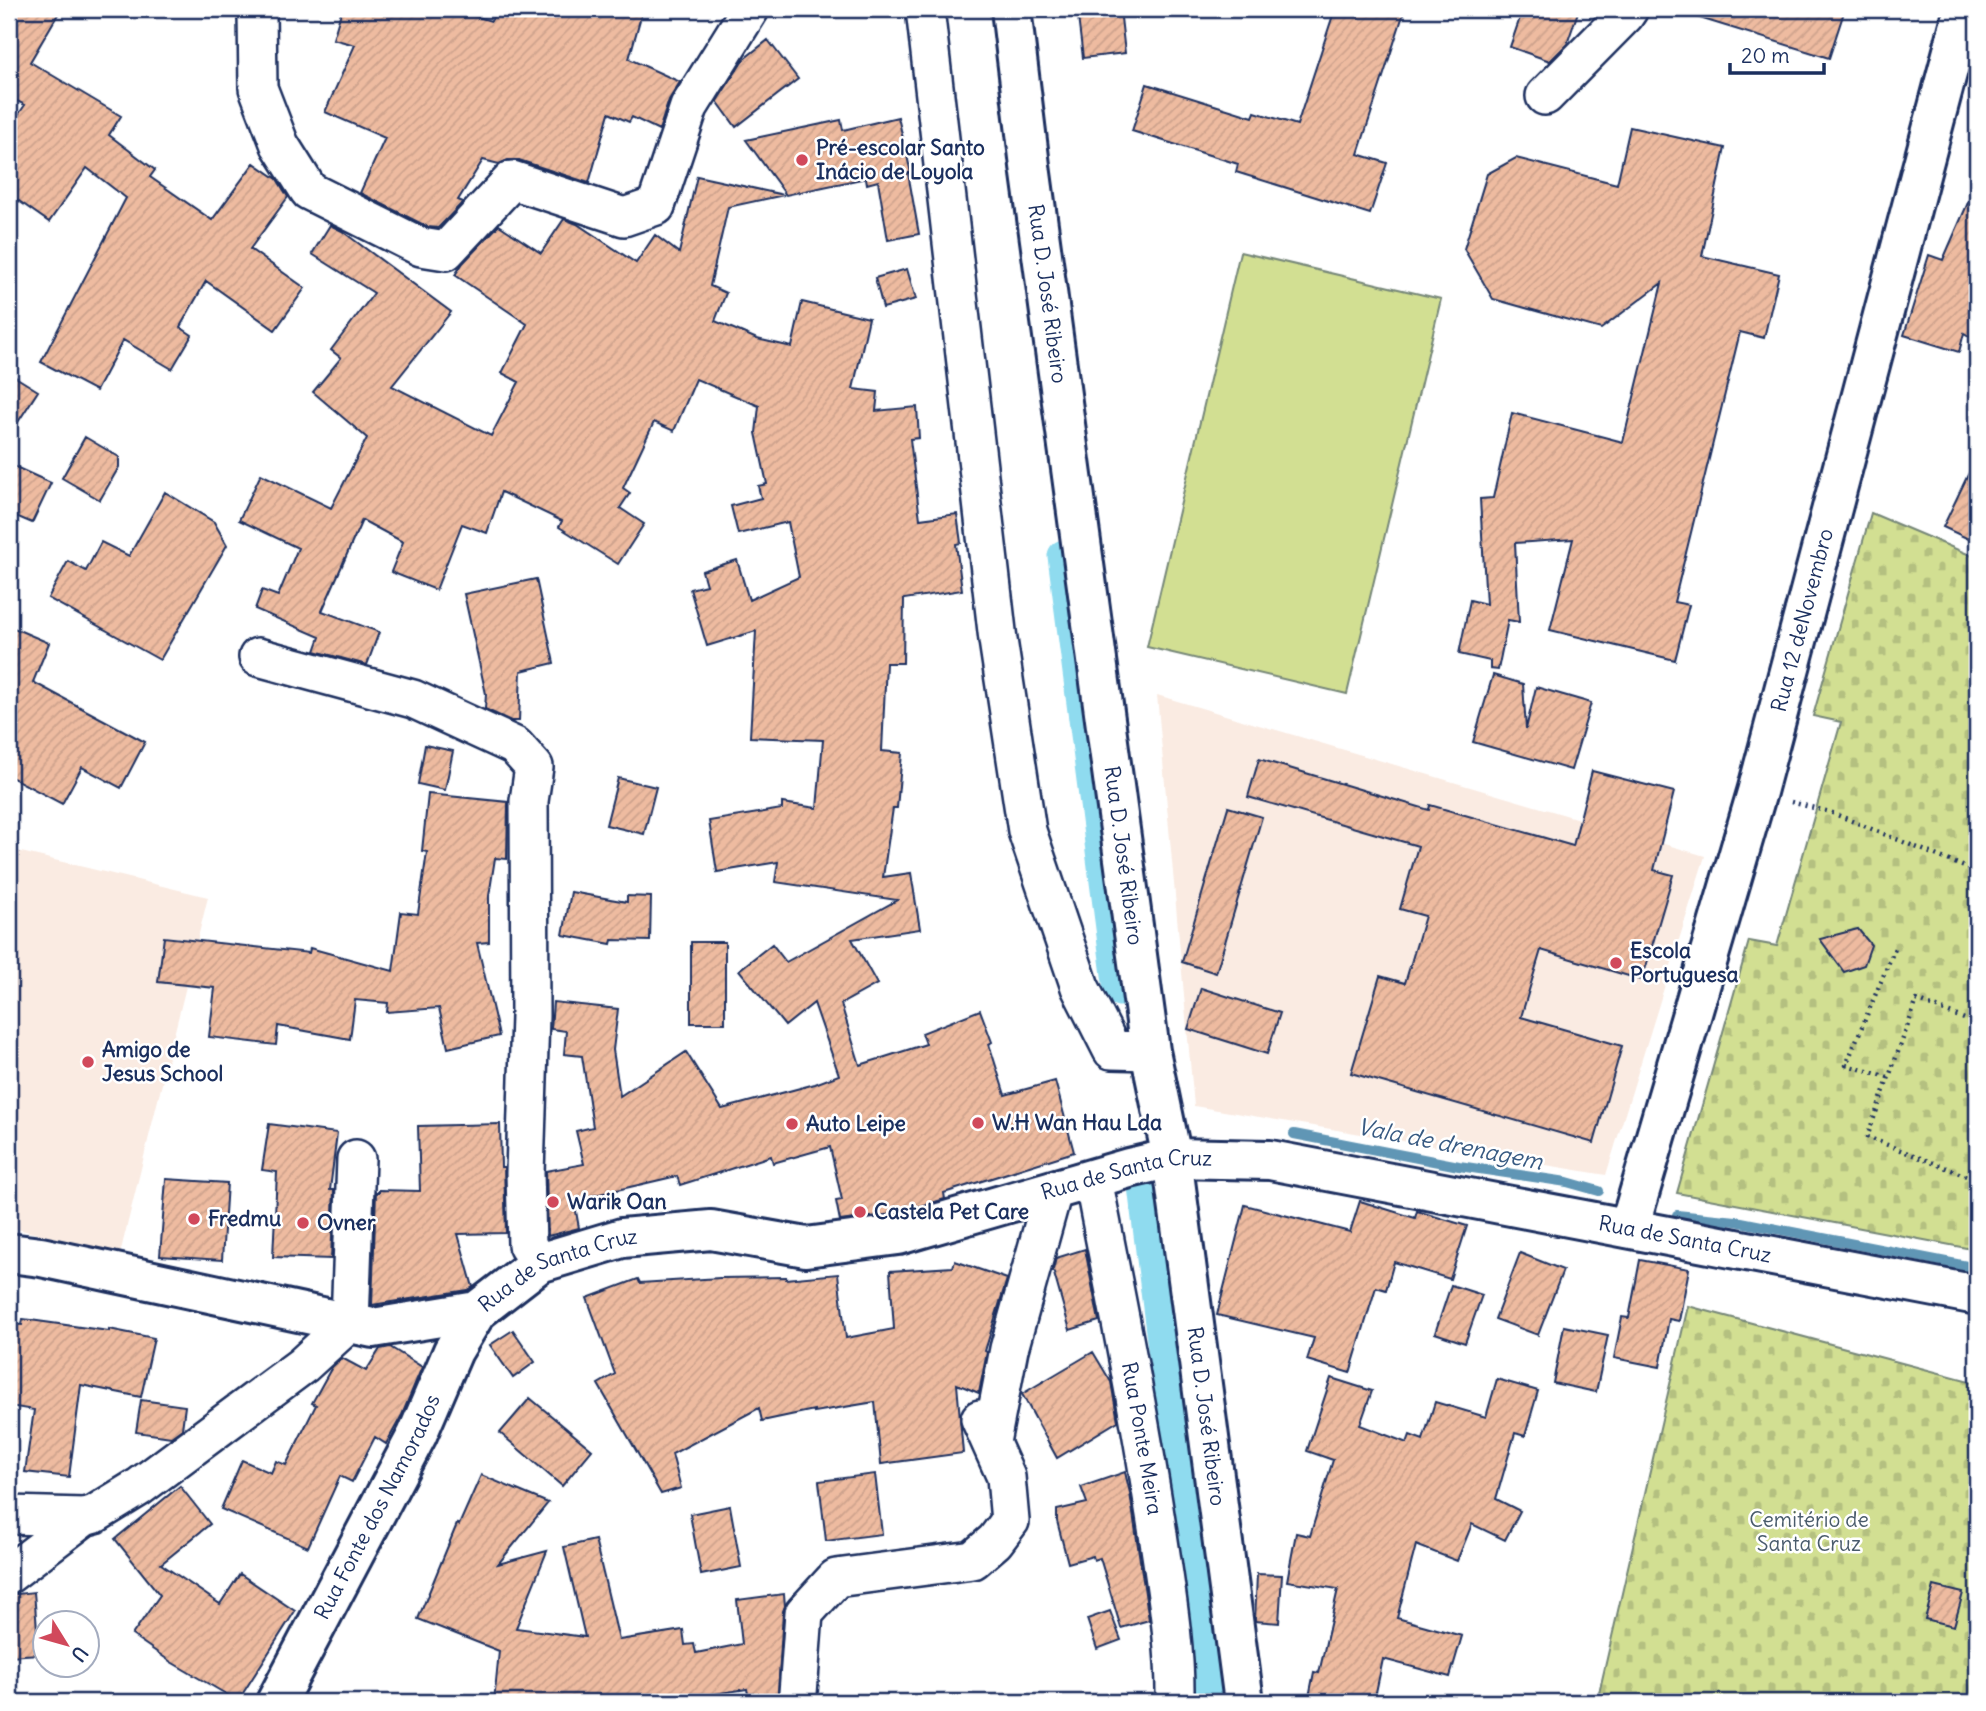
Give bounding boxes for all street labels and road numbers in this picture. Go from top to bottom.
street label: Rua D. José Ribeiro [1022,202,1073,385]
street label: Rua 12 deNovembro [1765,526,1839,715]
street label: Rua D. José Ribeiro [1098,764,1150,947]
street label: Rua de Santa Cruz [1038,1144,1212,1206]
street label: Rua de Santa Cruz [1596,1209,1774,1268]
street label: Rua de Santa Cruz [473,1223,639,1318]
street label: Rua D. José Ribeiro [1181,1325,1232,1508]
street label: Rua Ponte Meira [1116,1360,1169,1517]
street label: Rua Fonte dos Namorados [308,1390,446,1624]

